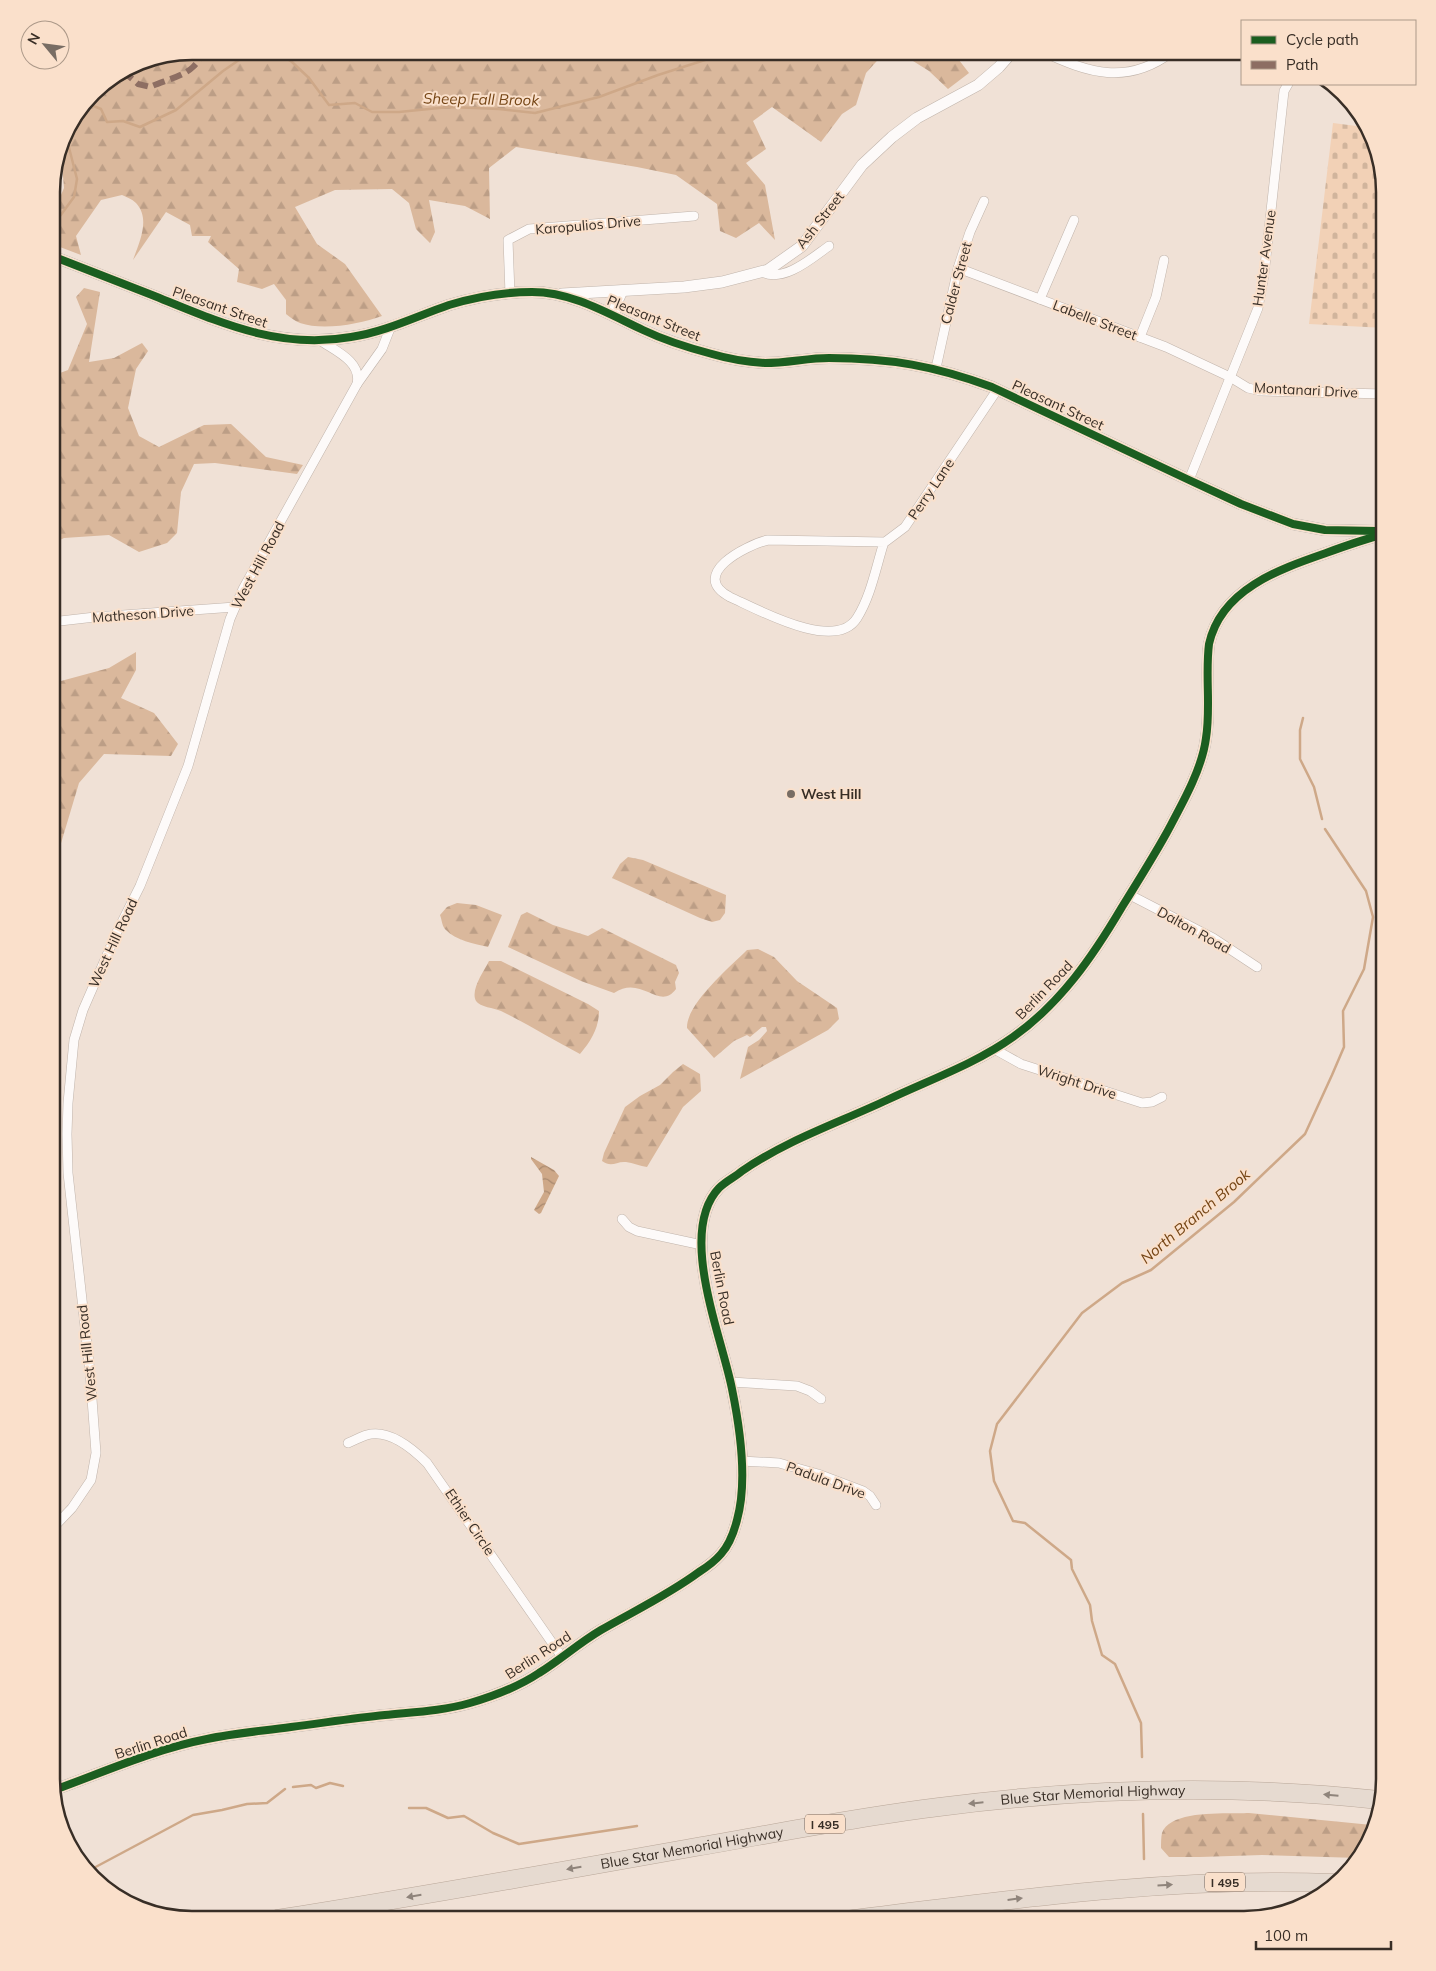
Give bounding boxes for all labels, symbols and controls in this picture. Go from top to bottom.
north arrow [20,20,70,70]
legend [1241,20,1416,85]
text: N [23,30,44,48]
text: Cycle path [1286,30,1359,49]
text: Path [1286,55,1318,74]
water label: Sheep Fall Brook [423,88,540,110]
street label: Ash Street [792,188,848,252]
street label: Hunter Avenue [1248,209,1280,307]
street label: Karopulios Drive [535,211,641,239]
street label: Calder Street [936,240,976,326]
street label: Pleasant Street [170,282,270,332]
street label: Pleasant Street [605,291,703,345]
street label: Labelle Street [1050,296,1140,344]
street label: Pleasant Street [1009,376,1107,434]
street label: Montanari Drive [1254,378,1358,402]
street label: Perry Lane [904,455,958,523]
street label: West Hill Road [227,518,289,612]
street label: Matheson Drive [92,601,194,627]
place label: West Hill [801,785,861,803]
marker: West Hill [785,788,797,800]
street label: West Hill Road [84,895,142,991]
street label: Dalton Road [1154,902,1234,958]
street label: Berlin Road [1011,957,1077,1023]
street label: Wright Drive [1035,1061,1119,1103]
water label: North Branch Brook [1136,1164,1255,1267]
street label: Berlin Road [706,1249,738,1327]
street label: West Hill Road [73,1304,101,1402]
street label: Padula Drive [784,1457,868,1503]
street label: Ethier Circle [441,1485,499,1559]
street label: Berlin Road [502,1627,574,1683]
street label: Berlin Road [113,1723,189,1763]
street label: Blue Star Memorial Highway [1000,1781,1186,1809]
one-way arrow [1323,1791,1339,1799]
one-way arrow [968,1799,984,1807]
road number: I 495 [805,1815,845,1834]
street label: Blue Star Memorial Highway [599,1823,785,1873]
one-way arrow [566,1865,582,1873]
road number: I 495 [1205,1872,1245,1891]
one-way arrow [1158,1880,1174,1888]
one-way arrow [406,1893,422,1901]
one-way arrow [1007,1895,1023,1903]
scale bar [1256,1918,1391,1950]
text: 100 m [1264,1926,1308,1945]

